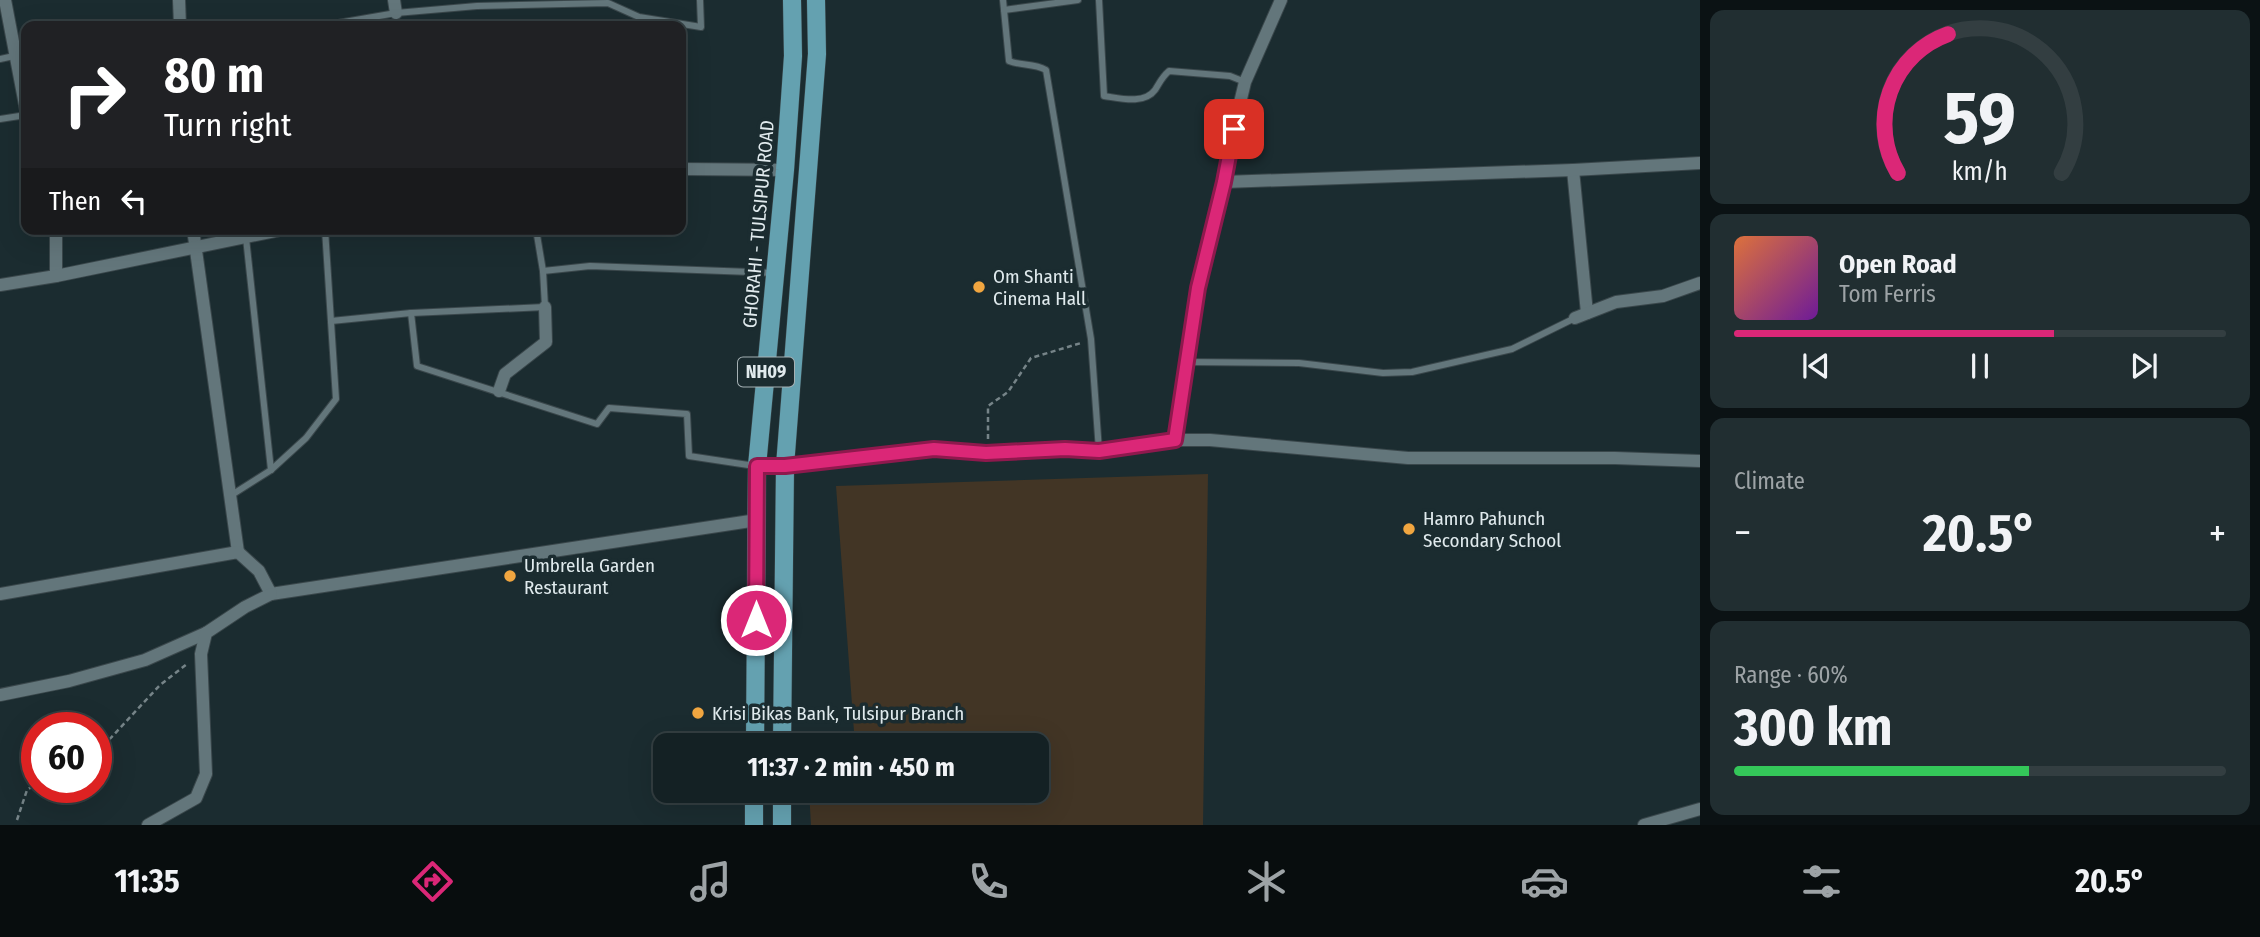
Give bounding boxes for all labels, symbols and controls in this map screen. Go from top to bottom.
text: 80 m [164,46,264,105]
icon: right [49,49,140,140]
text: 59 [1944,75,2016,162]
pin [1204,99,1264,159]
text: Turn right [164,106,291,144]
icon: arrive [1215,110,1253,148]
street label: GHORAHI - TULSIPUR ROAD [738,119,779,329]
text: km/h [1952,157,2008,187]
icon: left [115,182,153,220]
text: Then [49,186,101,217]
text: Open Road [1839,249,1957,280]
place label: Om Shanti Cinema Hall [993,265,1086,310]
marker: Om Shanti Cinema Hall [971,279,987,295]
text: Tom Ferris [1839,280,1936,308]
icon: previous [1797,347,1835,385]
icon: pause [1961,347,1999,385]
icon: next [2125,347,2163,385]
road number: NH09 [738,358,794,386]
text: Climate [1734,467,1805,495]
text: 20.5° [1923,502,2037,565]
place label: Hamro Pahunch Secondary School [1423,507,1561,552]
text: − [1734,510,1751,556]
text: + [2209,510,2226,556]
marker: Hamro Pahunch Secondary School [1401,521,1417,537]
place label: Umbrella Garden Restaurant [524,554,655,599]
marker: Umbrella Garden Restaurant [502,568,518,584]
position arrow [719,583,793,657]
text: Range · 60% [1734,661,1848,689]
text: 300 km [1734,696,1892,759]
place label: Krisi Bikas Bank, Tulsipur Branch [712,702,964,725]
marker: Krisi Bikas Bank, Tulsipur Branch [690,705,706,721]
speed limit sign: 60 [21,712,112,803]
text: 11:37 · 2 min · 450 m [747,752,955,783]
icon: directions [408,857,457,906]
icon: music [686,857,735,906]
icon: phone [964,857,1013,906]
icon: climate [1242,857,1291,906]
icon: car [1520,857,1569,906]
icon: filters [1797,857,1846,906]
text: 11:35 [114,862,180,900]
text: 20.5° [2075,862,2146,900]

